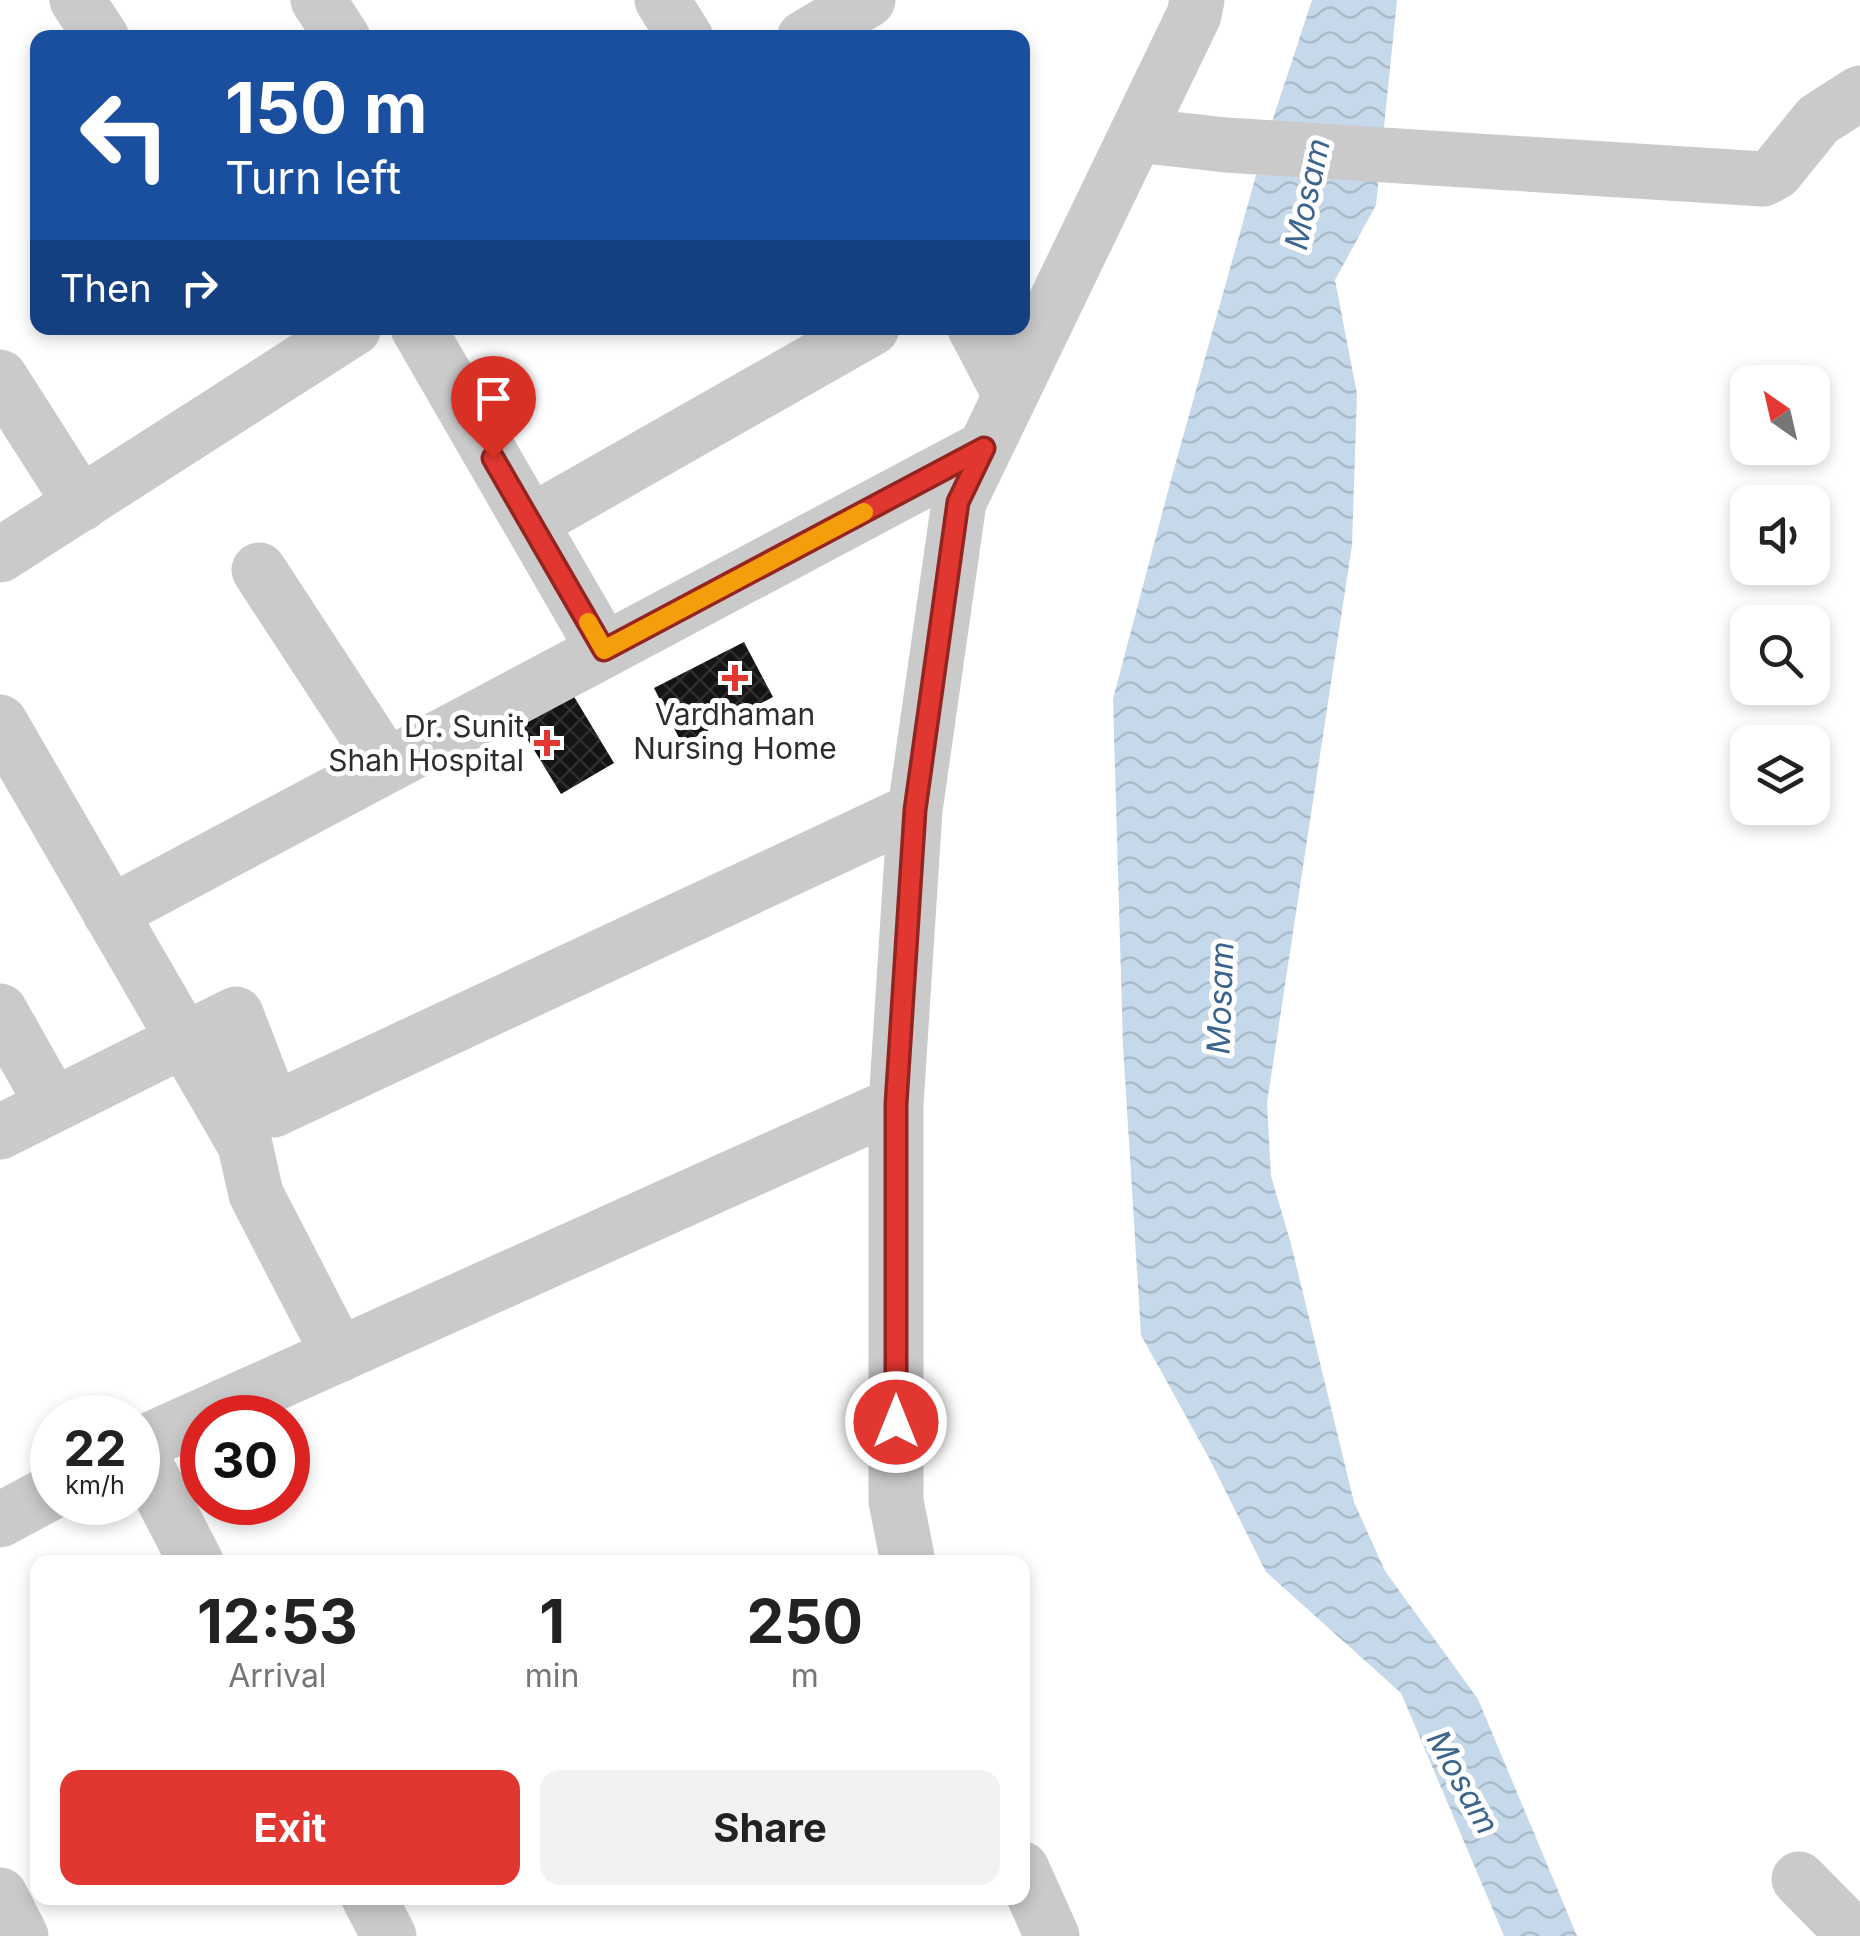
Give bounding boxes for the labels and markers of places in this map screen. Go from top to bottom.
pin [451,356,536,459]
marker: Vardhaman Nursing Home [722,665,748,691]
place label: Vardhaman Nursing Home [633,696,837,766]
place label: Dr. Sunit Shah Hospital [328,708,524,778]
marker: Dr. Sunit Shah Hospital [534,730,560,756]

